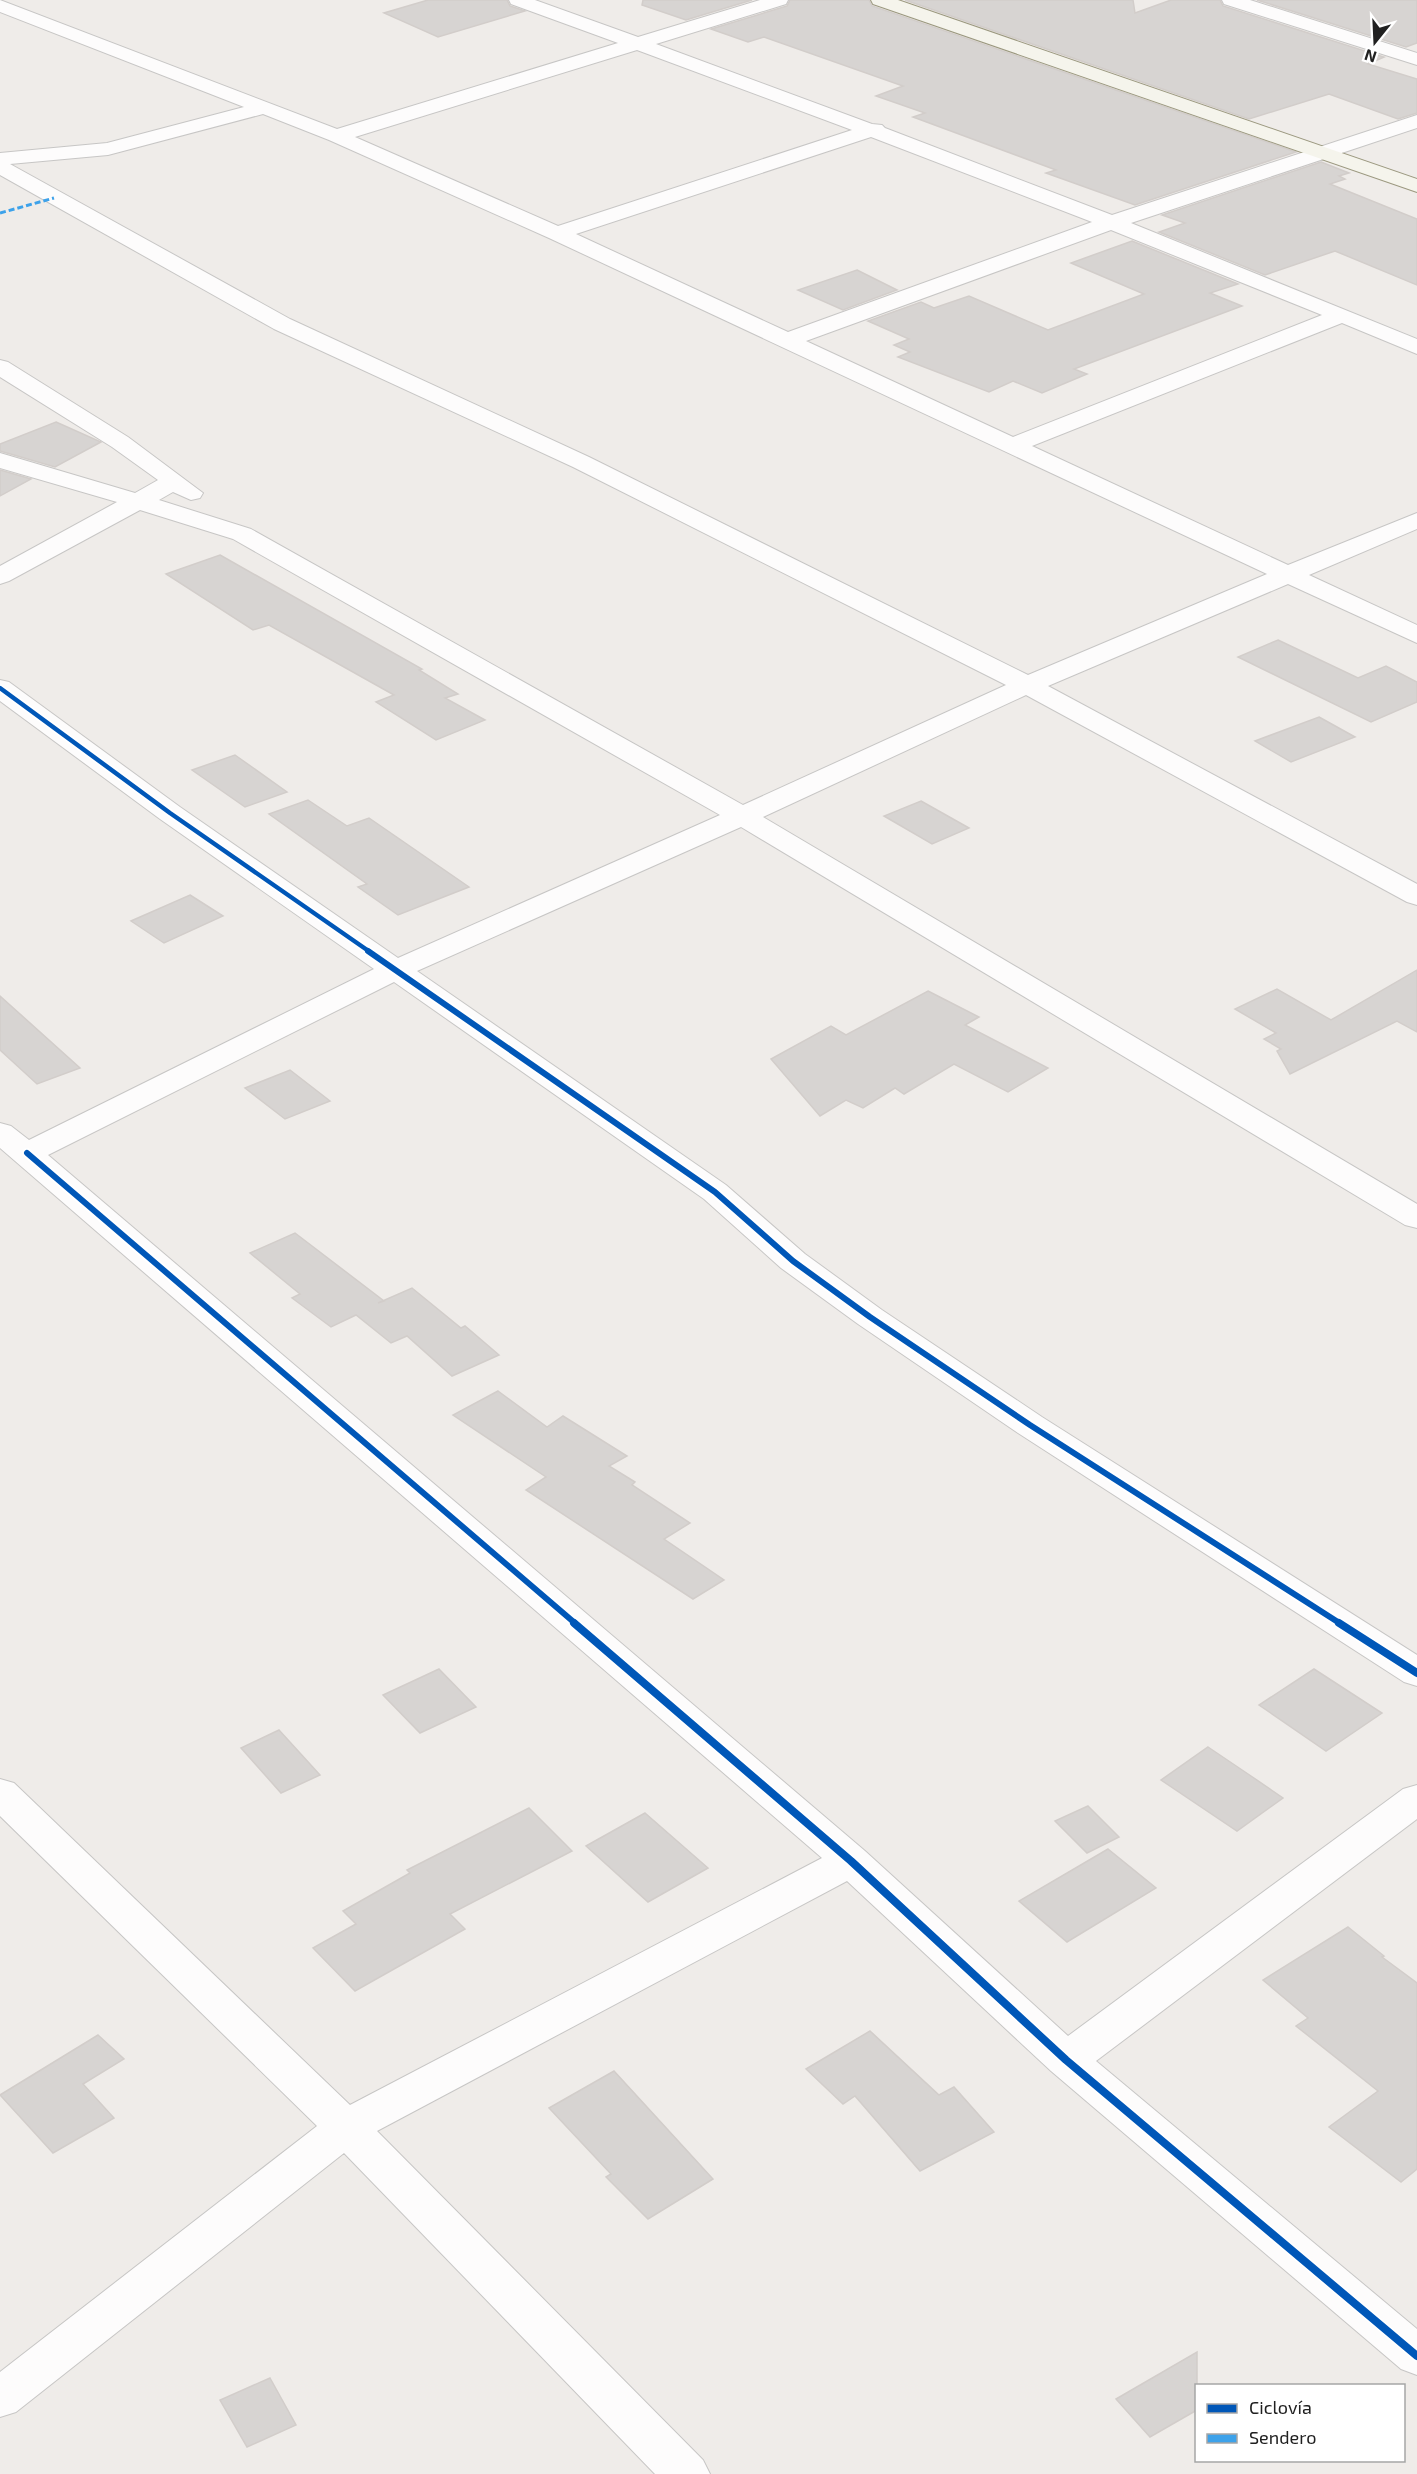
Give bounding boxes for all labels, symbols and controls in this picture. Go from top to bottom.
north arrow [1345,12,1405,72]
text: N [1362,46,1379,68]
legend [1195,2384,1405,2462]
text: Ciclovía [1249,2396,1312,2418]
text: Sendero [1249,2426,1316,2448]

